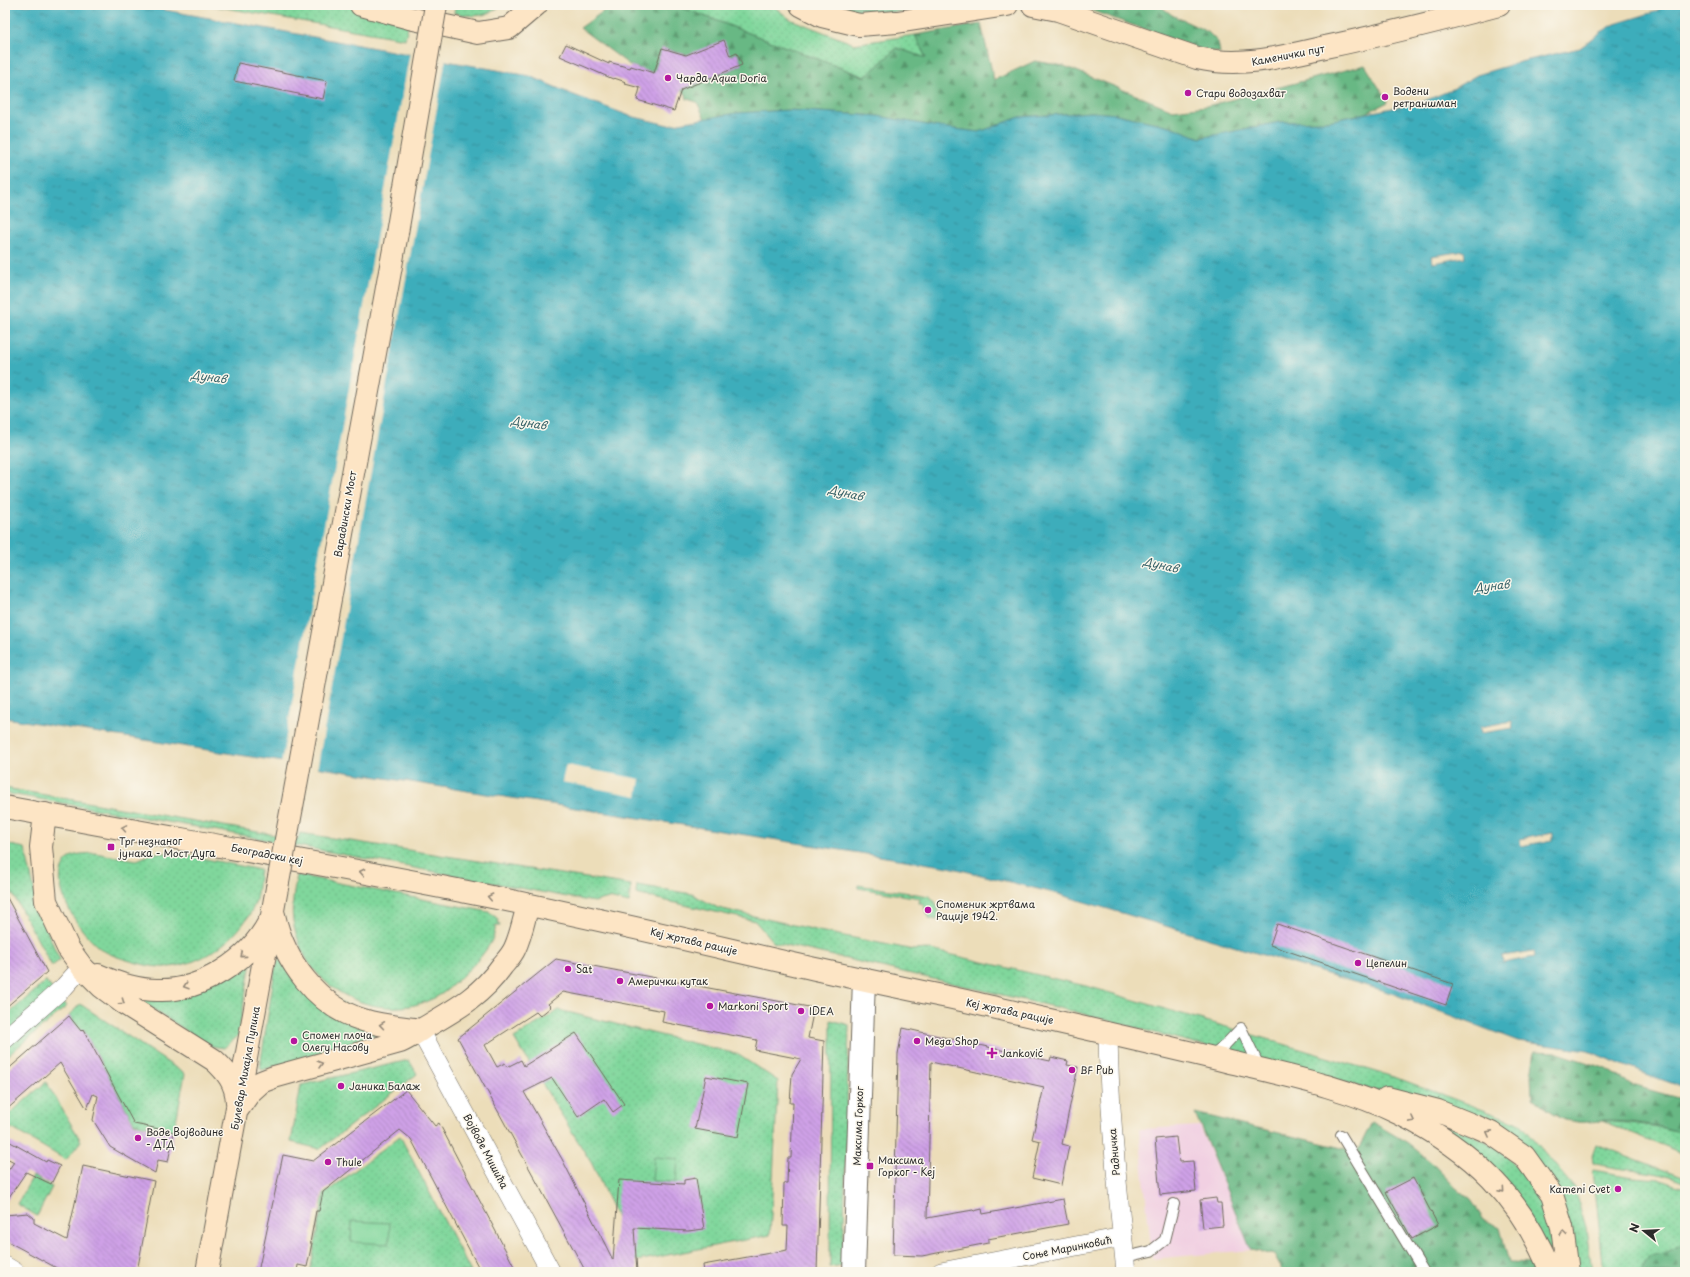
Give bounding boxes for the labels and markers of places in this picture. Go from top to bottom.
place label: Чарда Aqua Doria [676,70,767,85]
marker: Чарда Aqua Doria [663,73,673,83]
place label: Водени ретраншман [1393,83,1457,110]
place label: Стари водозахват [1196,85,1286,100]
marker: Стари водозахват [1183,88,1193,98]
marker: Водени ретраншман [1380,92,1390,102]
place label: Трг незнаног јунака - Мост Дуга [118,833,216,861]
marker: Трг незнаног јунака - Мост Дуга [106,842,116,852]
place label: Споменик жртвама Рације 1942. [936,896,1036,923]
marker: Споменик жртвама Рације 1942. [923,905,933,915]
place label: Цепелин [1366,955,1407,970]
marker: Цепелин [1353,958,1363,968]
place label: Sat [576,961,592,976]
marker: Sat [563,964,573,974]
place label: Амерички кутак [628,973,708,989]
marker: Амерички кутак [615,976,625,986]
place label: Markoni Sport [718,998,788,1013]
marker: Markoni Sport [705,1001,715,1011]
place label: IDEA [809,1003,834,1018]
marker: IDEA [796,1006,806,1016]
place label: Спомен плоча Олегу Насову [302,1027,373,1055]
place label: Mega Shop [925,1033,978,1048]
marker: Спомен плоча Олегу Насову [289,1036,299,1046]
marker: Mega Shop [912,1036,922,1046]
place label: Janković [1000,1045,1043,1060]
marker: Janković [987,1048,997,1058]
place label: BF Pub [1080,1062,1114,1077]
marker: BF Pub [1067,1065,1077,1075]
place label: Јаника Балаж [349,1078,420,1093]
marker: Јаника Балаж [336,1081,346,1091]
place label: Воде Војводине - ДТД [146,1124,223,1151]
marker: Воде Војводине - ДТД [133,1133,143,1143]
place label: Максима Горког - Кеј [878,1152,935,1179]
place label: Thule [336,1154,362,1169]
marker: Thule [323,1157,333,1167]
marker: Максима Горког - Кеј [865,1161,875,1171]
place label: Kameni Cvet [1550,1181,1610,1196]
marker: Kameni Cvet [1613,1184,1623,1194]

